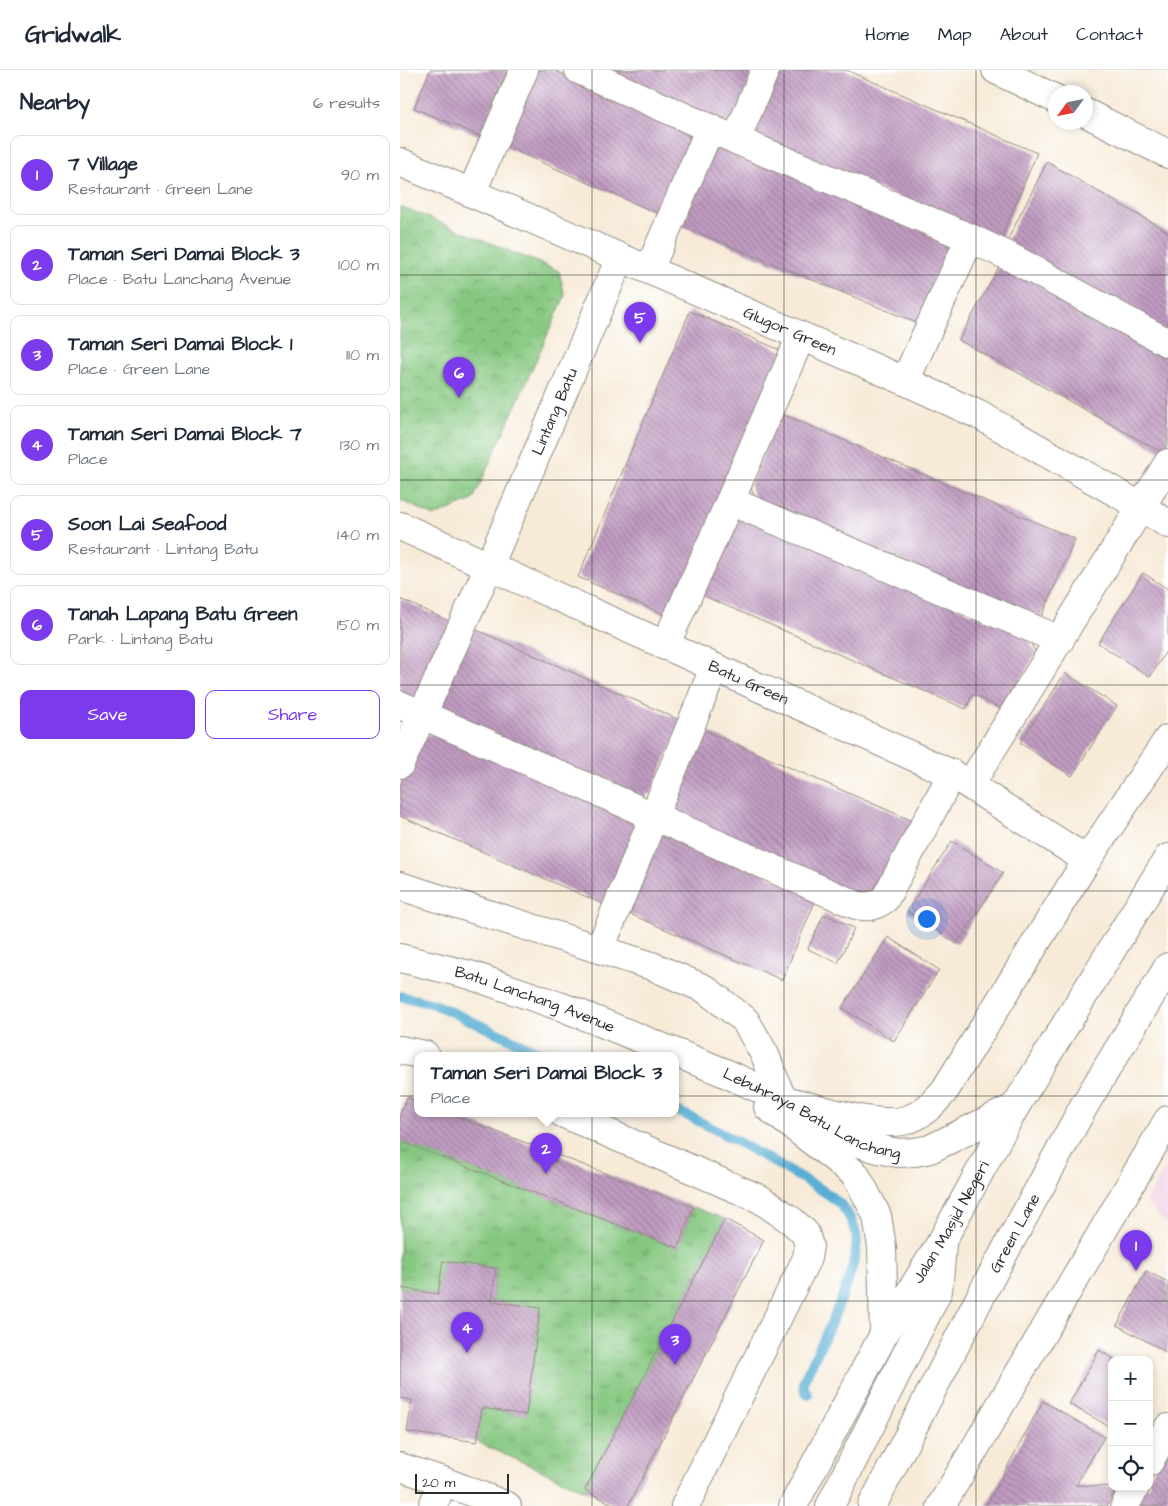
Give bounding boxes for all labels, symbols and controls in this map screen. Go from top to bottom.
text: Gridwalk [25,18,121,52]
text: Home [865,22,910,47]
text: Map [938,22,972,47]
text: About [1000,22,1048,47]
text: Contact [1076,22,1143,47]
north arrow [1048,85,1093,130]
text: Nearby [20,88,90,117]
text: 6 results [313,92,380,114]
text: 7 Village [68,151,138,178]
text: 1 [36,164,38,186]
text: 90 m [341,164,379,186]
text: Restaurant · Green Lane [68,178,253,200]
text: Taman Seri Damai Block 3 [68,241,300,268]
text: 2 [32,254,42,276]
text: 100 m [338,254,379,276]
text: Place · Batu Lanchang Avenue [68,268,291,290]
street label: Glugor Green [740,301,840,361]
pin: 5 [624,302,656,343]
text: Taman Seri Damai Block 1 [68,331,292,358]
text: 3 [33,344,41,366]
text: 110 m [346,344,379,366]
pin: 6 [443,357,475,398]
text: Place · Green Lane [68,358,210,380]
street label: Lintang Batu [526,364,583,459]
text: Taman Seri Damai Block 7 [68,421,302,448]
text: 4 [32,434,42,456]
text: 130 m [340,434,379,456]
text: Place [68,448,108,470]
text: Soon Lai Seafood [68,511,227,538]
text: 5 [31,524,43,546]
text: 140 m [337,524,379,546]
text: Restaurant · Lintang Batu [68,538,258,560]
text: Tanah Lapang Batu Green [68,601,297,628]
text: 6 [32,614,42,636]
text: 150 m [337,614,379,636]
text: Park · Lintang Batu [68,628,213,650]
street label: Batu Green [705,655,792,710]
button: Save [20,690,195,739]
button: Share [205,690,380,739]
your location [914,906,940,932]
street label: Batu Lanchang Avenue [453,961,618,1038]
popup [414,1052,679,1117]
text: Taman Seri Damai Block 3 [431,1060,662,1087]
street label: Lebuhraya Batu Lanchang [720,1063,903,1165]
text: Place [431,1087,470,1109]
pin: 2 [530,1133,562,1174]
street label: Jalan Masjid Negeri [907,1156,995,1288]
street label: Green Lane [984,1189,1046,1277]
pin: 1 [1120,1230,1152,1271]
pin: 4 [451,1312,483,1353]
pin: 3 [659,1324,691,1365]
map controls [1108,1356,1153,1491]
button: + [1108,1356,1153,1401]
button: − [1108,1401,1153,1446]
button: locate [1108,1446,1153,1491]
scale bar [415,1471,509,1494]
text: 20 m [422,1473,455,1493]

